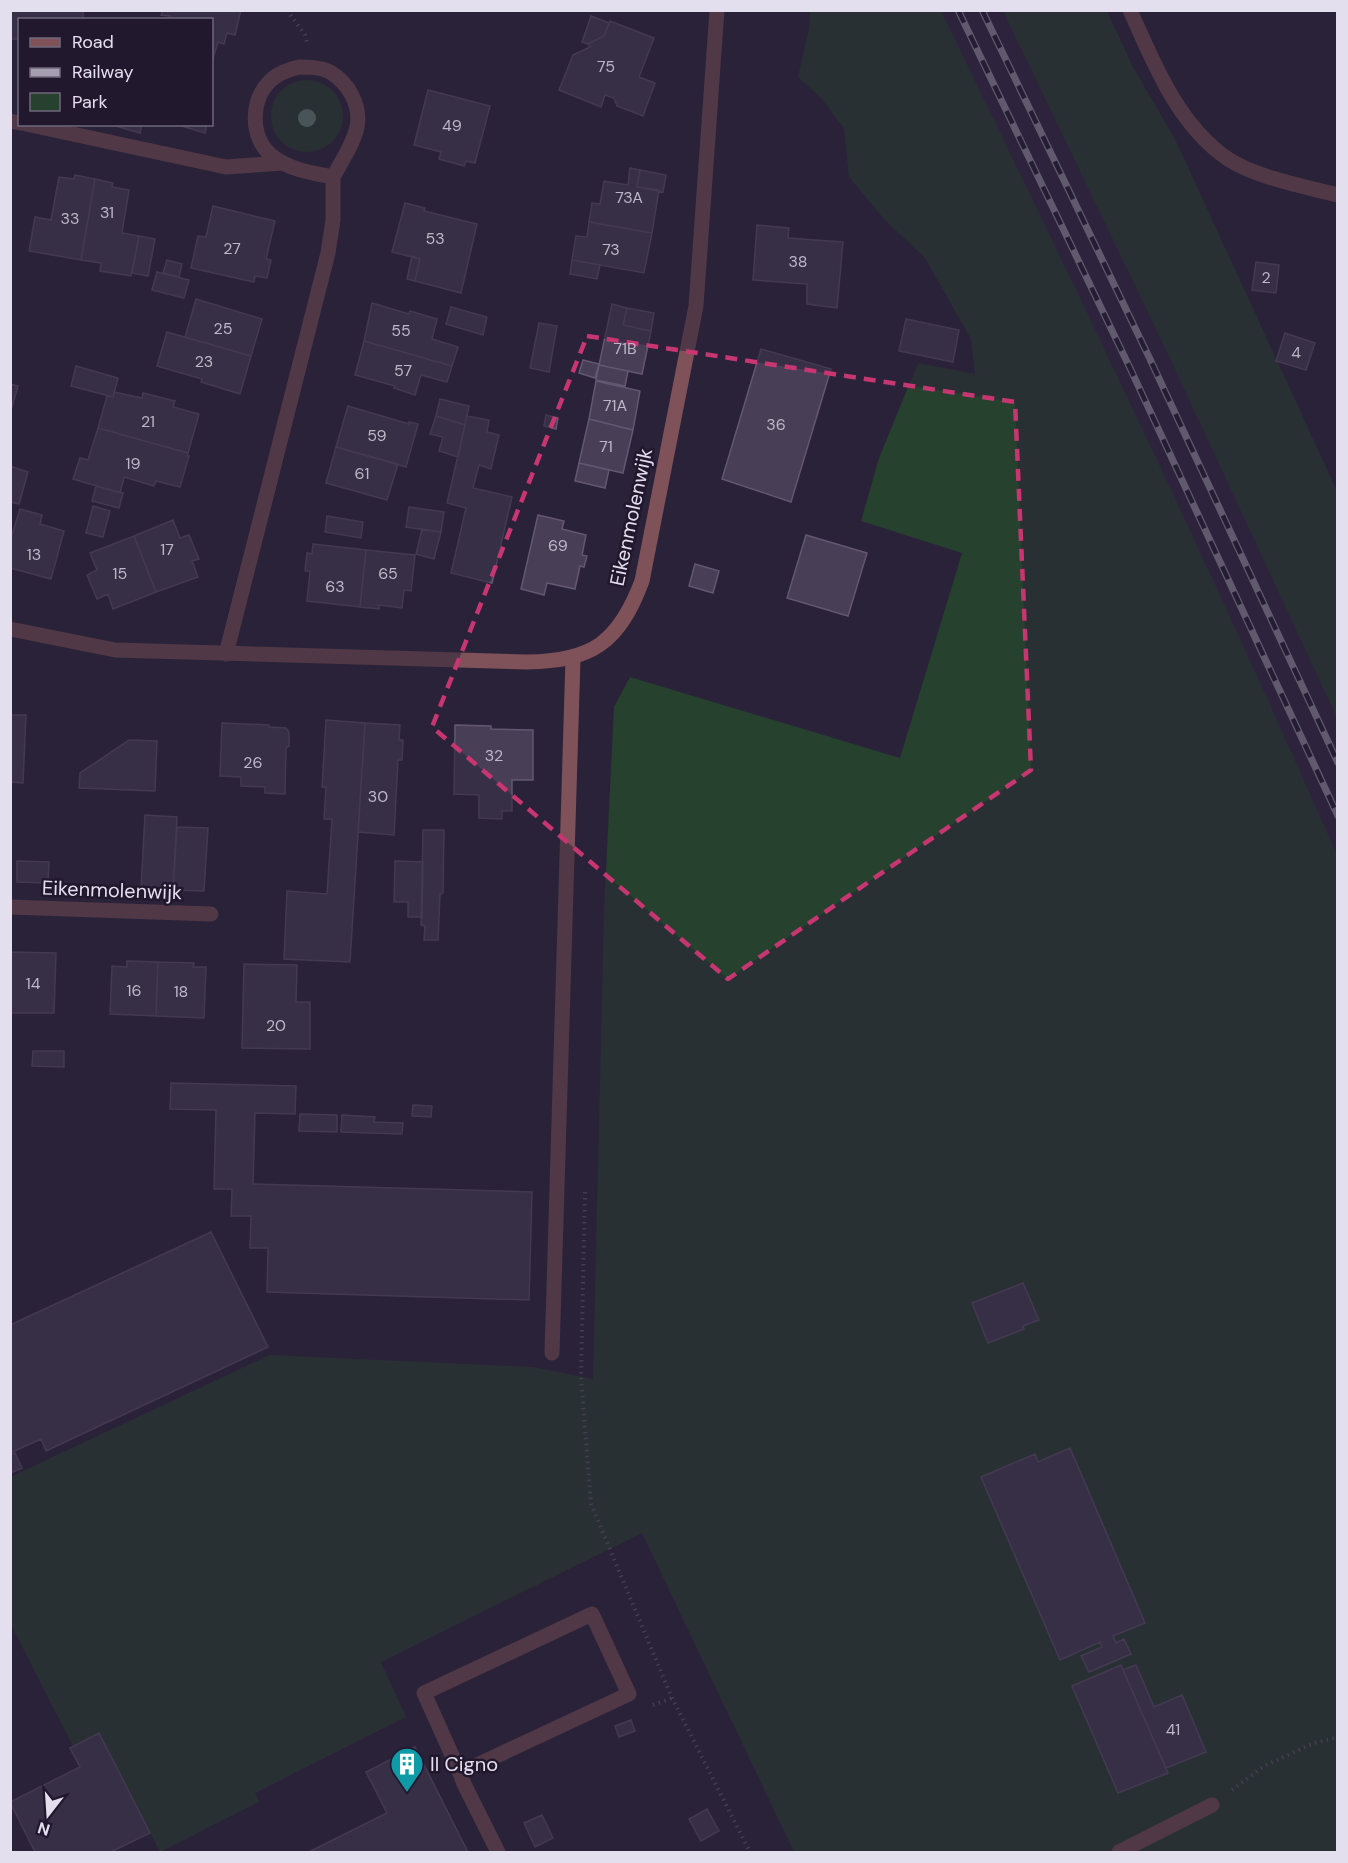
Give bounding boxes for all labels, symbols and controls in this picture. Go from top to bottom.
legend [18,18,213,126]
text: Road [72,30,114,54]
house number: 75 [597,56,615,77]
text: Railway [72,60,134,84]
text: Park [72,90,108,114]
house number: 49 [442,115,462,136]
house number: 73A [615,187,643,208]
house number: 31 [100,202,114,223]
house number: 33 [61,208,79,229]
house number: 53 [425,228,445,249]
house number: 27 [223,238,241,259]
house number: 73 [602,239,620,260]
house number: 38 [788,251,808,272]
house number: 2 [1261,267,1271,288]
house number: 25 [214,318,232,339]
house number: 55 [391,320,411,341]
house number: 71B [613,338,637,359]
house number: 4 [1291,342,1301,363]
house number: 23 [195,351,213,372]
house number: 57 [394,360,412,381]
house number: 71A [603,395,627,416]
house number: 21 [141,411,155,432]
house number: 36 [766,414,786,435]
house number: 59 [367,425,387,446]
house number: 71 [599,436,613,457]
street label: Eikenmolenwijk [604,446,658,588]
house number: 19 [125,453,141,474]
house number: 61 [354,463,370,484]
house number: 69 [548,535,568,556]
house number: 17 [160,539,174,560]
house number: 13 [27,544,41,565]
house number: 15 [113,563,127,584]
house number: 65 [378,563,398,584]
house number: 63 [325,576,345,597]
house number: 32 [485,745,503,766]
house number: 26 [243,752,263,773]
house number: 30 [368,786,388,807]
street label: Eikenmolenwijk [41,875,183,905]
house number: 14 [26,973,41,994]
house number: 16 [126,980,142,1001]
house number: 18 [174,981,188,1002]
house number: 20 [266,1015,286,1036]
house number: 41 [1166,1719,1180,1740]
building icon: Il Cigno [389,1746,425,1793]
place label: Il Cigno [430,1751,498,1777]
north arrow [18,1785,78,1845]
text: N [35,1817,52,1841]

